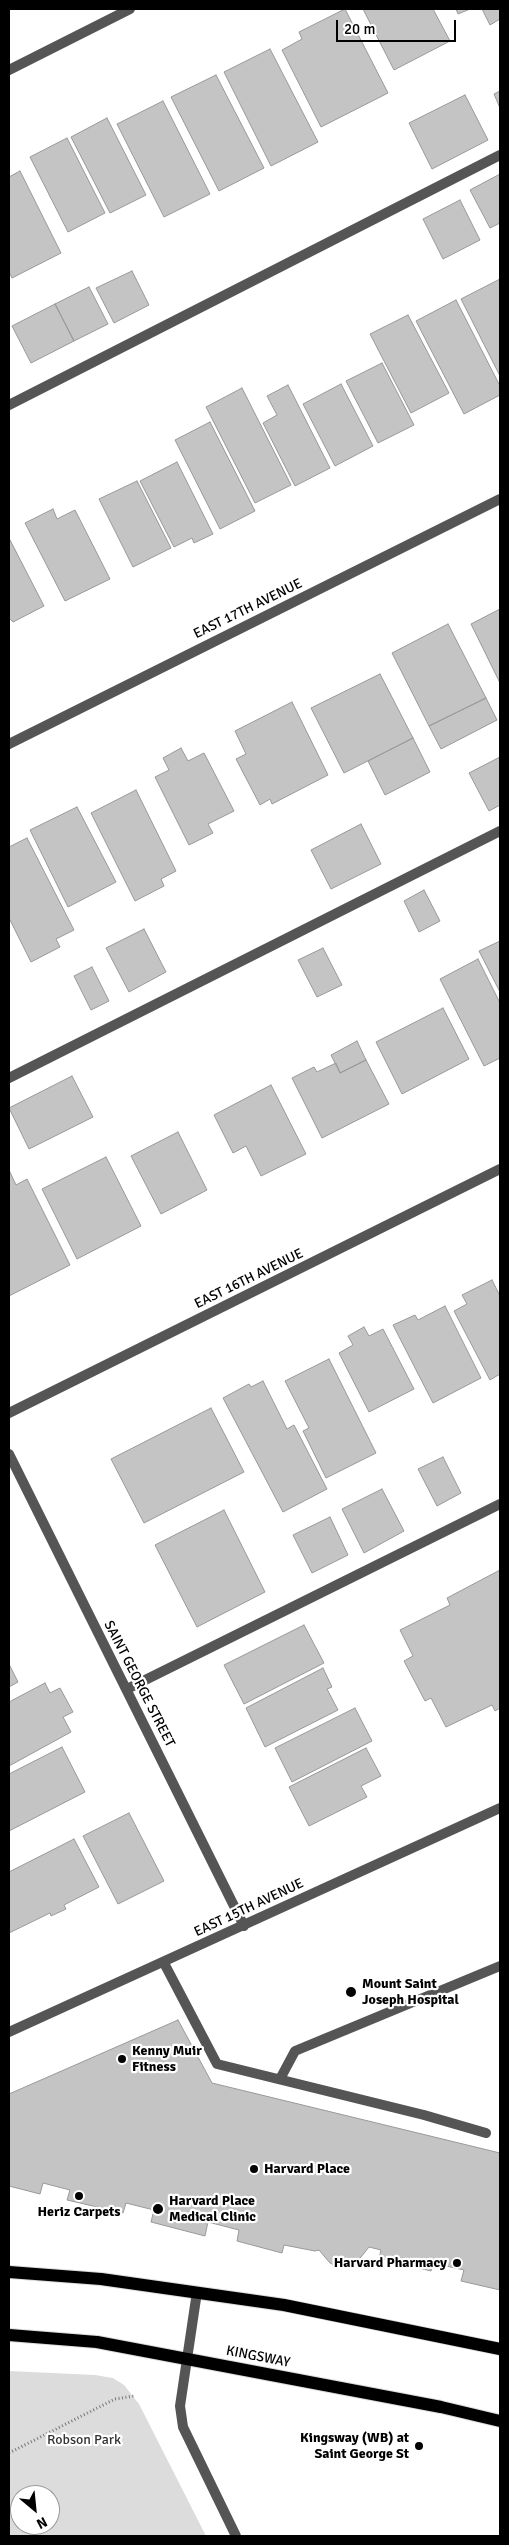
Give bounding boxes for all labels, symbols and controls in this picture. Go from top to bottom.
scale bar [339,10,459,42]
text: 20 m [344,20,375,38]
street label: EAST 17TH AVENUE [191,575,305,643]
street label: EAST 16TH AVENUE [192,1245,306,1313]
street label: SAINT GEORGE STREET [100,1618,178,1750]
street label: EAST 15TH AVENUE [192,1875,306,1941]
place label: Mount Saint Joseph Hospital [362,1976,459,2008]
marker: Mount Saint Joseph Hospital [344,1985,358,1999]
place label: Kenny Muir Fitness [132,2043,202,2076]
marker: Kenny Muir Fitness [116,2053,128,2065]
place label: Harvard Place [264,2161,350,2177]
marker: Harvard Place [248,2163,260,2175]
marker: Heriz Carpets [73,2190,85,2202]
place label: Harvard Place Medical Clinic [169,2193,256,2226]
marker: Harvard Place Medical Clinic [151,2202,165,2216]
place label: Heriz Carpets [37,2204,121,2220]
place label: Harvard Pharmacy [334,2255,447,2271]
marker: Harvard Pharmacy [451,2257,463,2269]
street label: KINGSWAY [225,2343,291,2371]
place label: Kingsway (WB) at Saint George St [300,2430,409,2462]
park label: Robson Park [47,2432,121,2448]
marker: Kingsway (WB) at Saint George St [413,2440,425,2452]
north arrow [10,2485,60,2535]
text: N [34,2513,50,2533]

